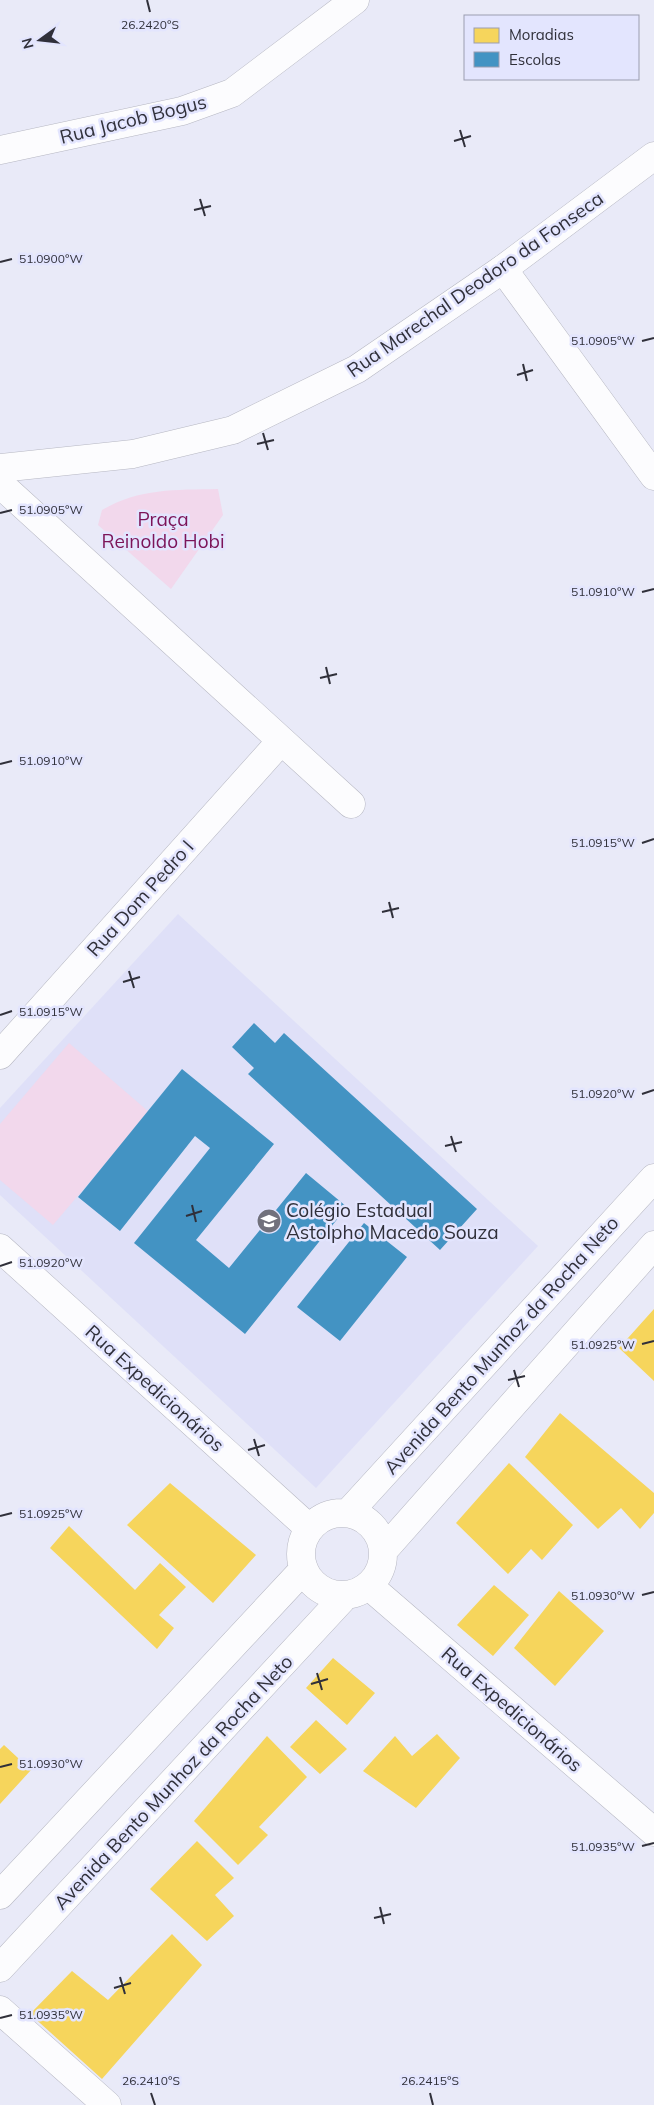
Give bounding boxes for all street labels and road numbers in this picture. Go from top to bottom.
street label: Rua Jacob Bogus [57,89,209,149]
street label: Rua Marechal Deodoro da Fonseca [342,186,608,382]
street label: Rua Dom Pedro I [81,835,199,961]
street label: Avenida Bento Munhoz da Rocha Neto [379,1211,623,1479]
street label: Rua Expedicionários [81,1319,229,1457]
street label: Rua Expedicionários [437,1641,587,1777]
street label: Avenida Bento Munhoz da Rocha Neto [48,1650,298,1914]

